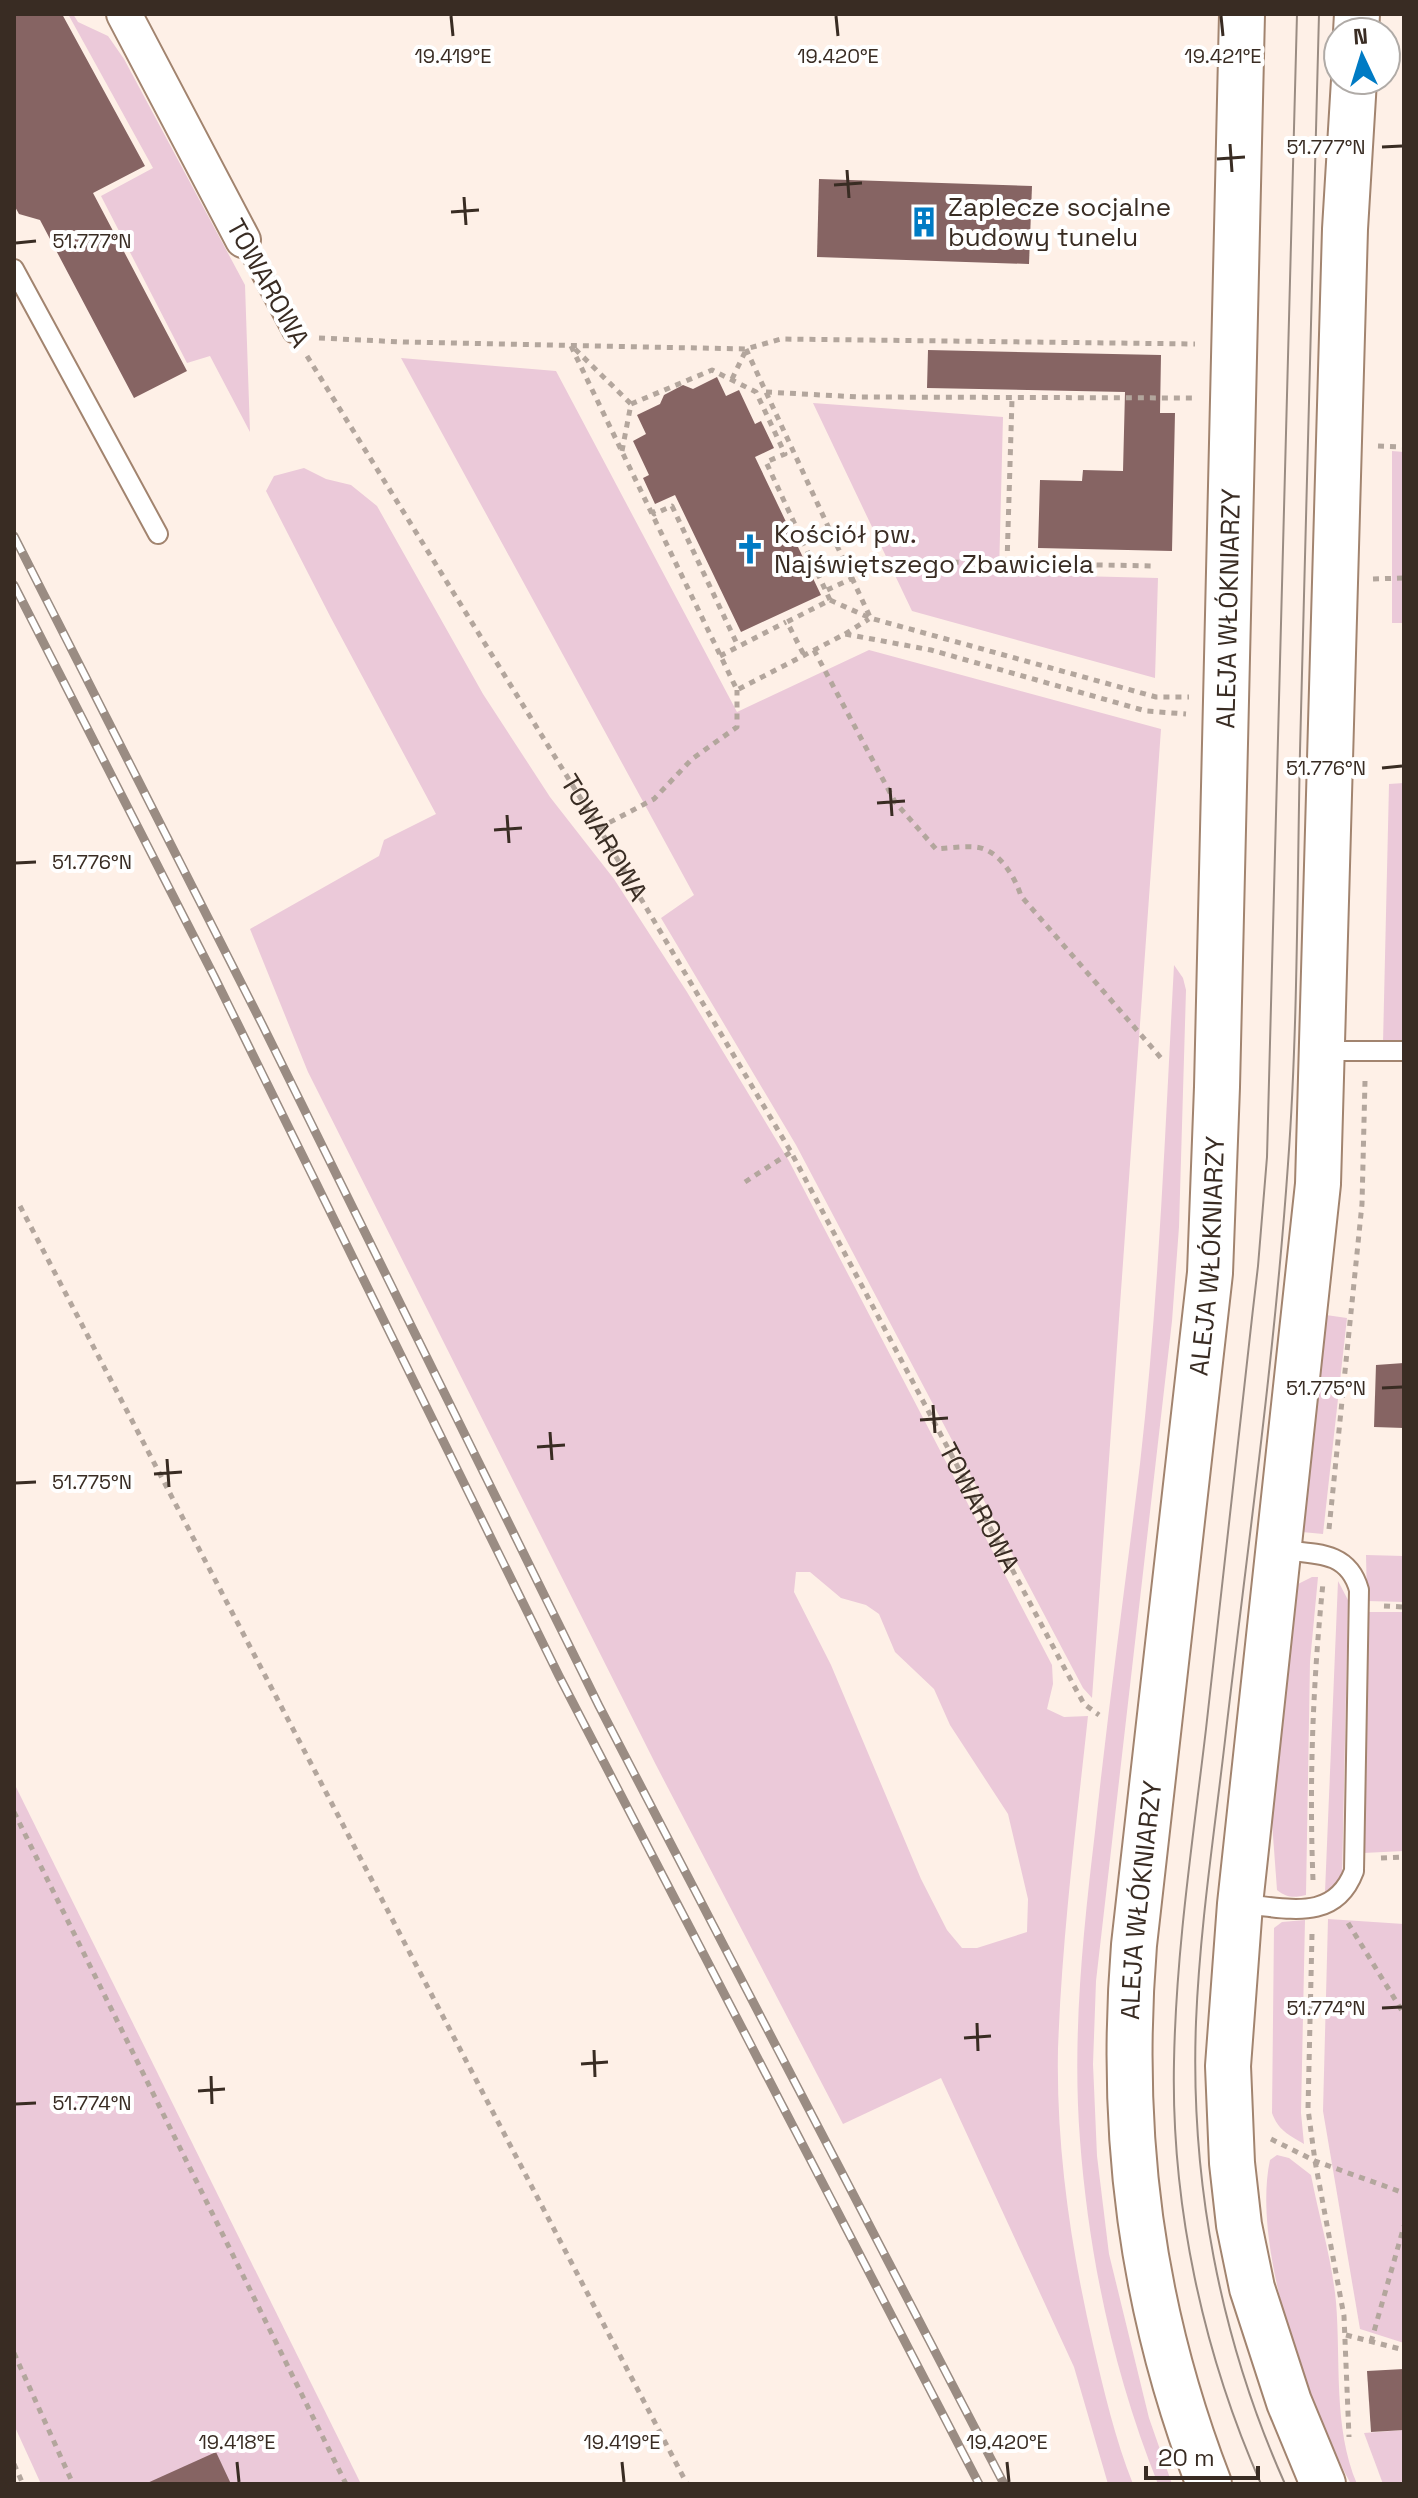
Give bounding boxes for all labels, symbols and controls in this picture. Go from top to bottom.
north arrow [1322,16,1402,96]
text: N [1352,22,1369,51]
text: 19.419°E [415,43,491,69]
text: 19.420°E [797,43,879,69]
text: 19.421°E [1184,43,1262,69]
text: 51.777°N [1286,134,1366,160]
place label: Zaplecze socjalne budowy tunelu [948,190,1171,254]
building icon: Zaplecze socjalne budowy tunelu [907,205,941,239]
street label: TOWAROWA [219,213,317,353]
text: 51.777°N [52,228,132,254]
street label: ALEJA WŁÓKNIARZY [1208,488,1248,729]
place label: Kościół pw. Najświętszego Zbawiciela [774,517,1094,581]
church icon: Kościół pw. Najświętszego Zbawiciela [733,532,767,566]
text: 51.776°N [1286,755,1366,781]
street label: TOWAROWA [553,768,655,907]
text: 51.776°N [52,849,132,875]
street label: ALEJA WŁÓKNIARZY [1181,1135,1232,1378]
text: 51.775°N [1286,1375,1366,1401]
street label: TOWAROWA [931,1437,1028,1578]
text: 51.775°N [52,1469,132,1495]
street label: ALEJA WŁÓKNIARZY [1113,1779,1169,2021]
text: 51.774°N [1286,1995,1366,2021]
text: 51.774°N [52,2090,132,2116]
text: 19.418°E [198,2429,276,2455]
text: 19.419°E [584,2429,660,2455]
text: 19.420°E [966,2429,1048,2455]
scale bar [1146,2430,1258,2480]
text: 20 m [1158,2442,1215,2473]

